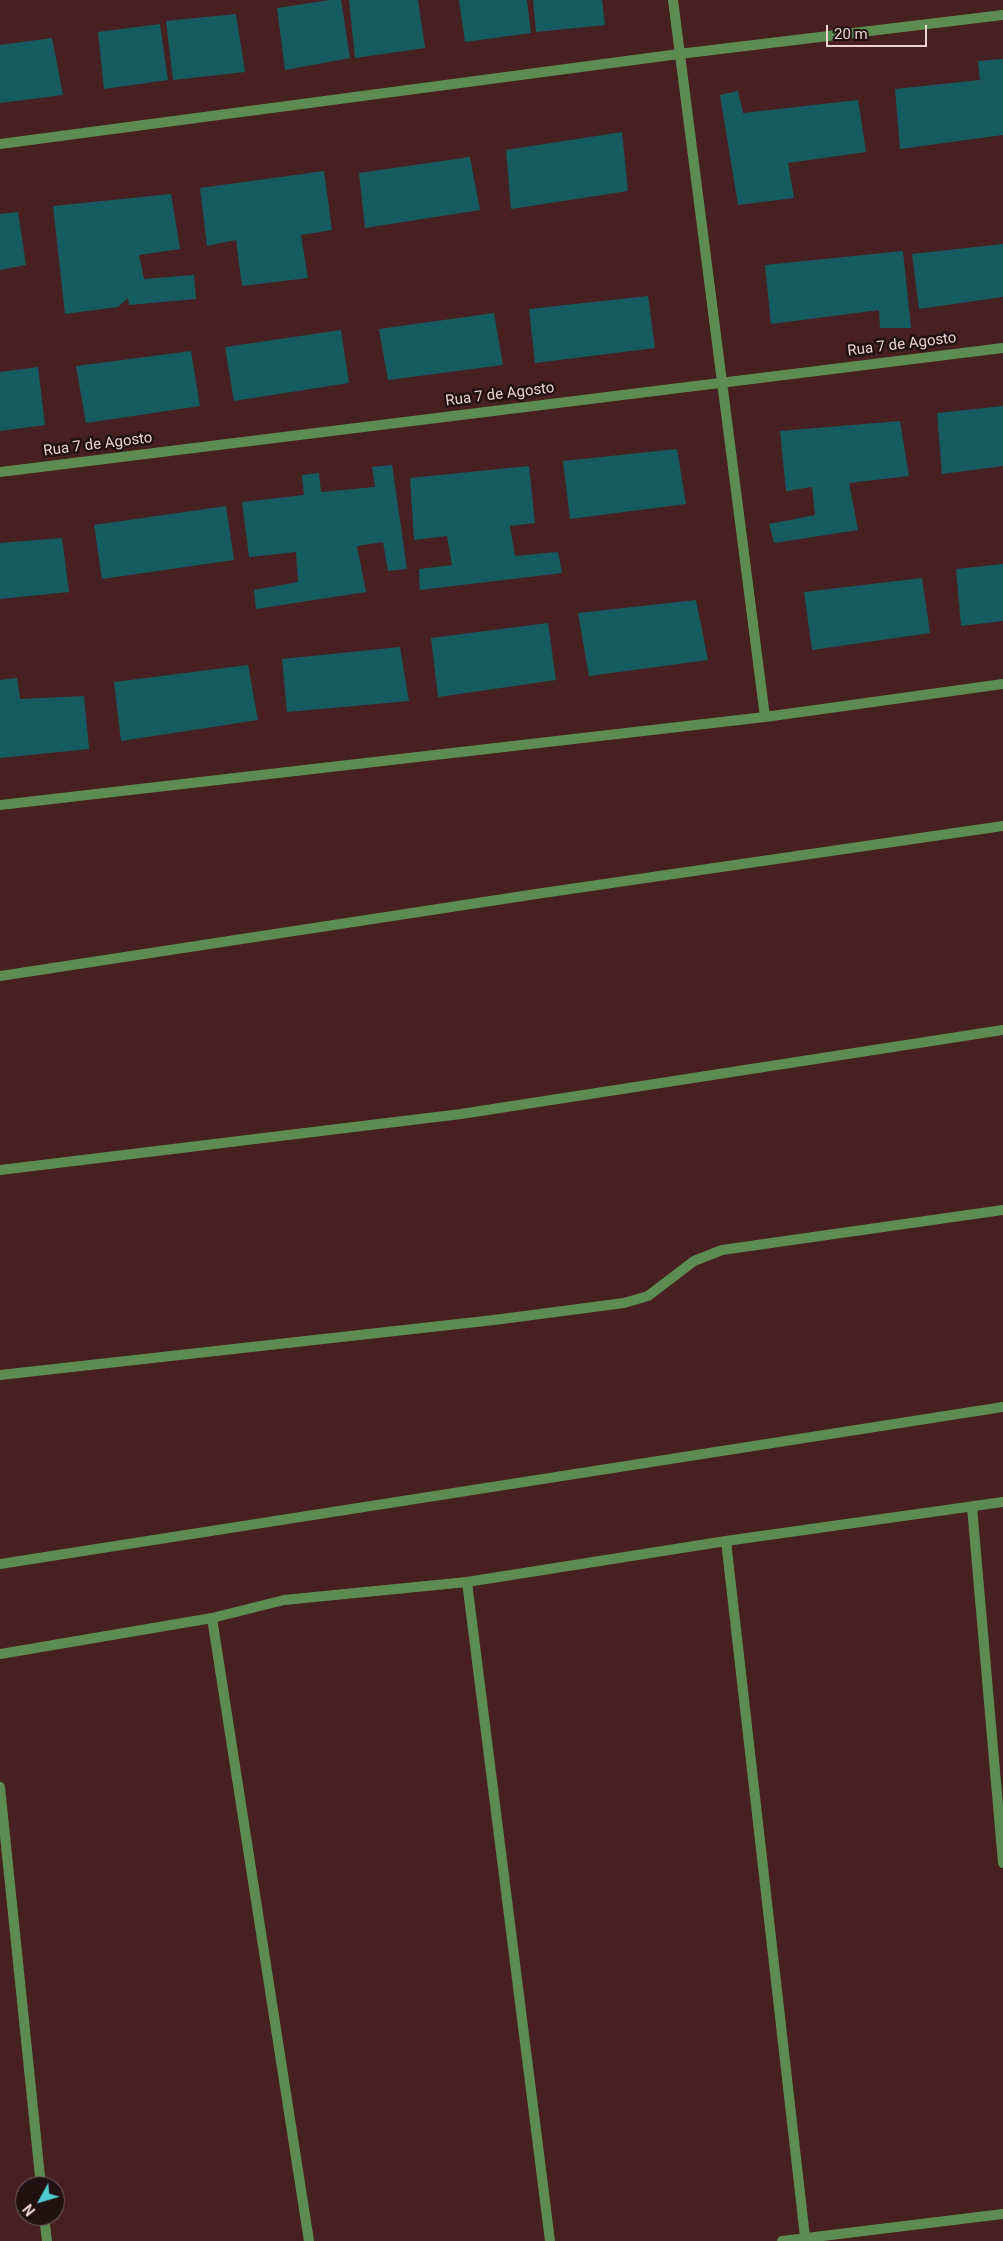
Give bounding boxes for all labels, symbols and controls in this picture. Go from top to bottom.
scale bar [828,15,929,47]
text: 20 m [834,25,868,43]
street label: Rua 7 de Agosto [847,329,957,361]
street label: Rua 7 de Agosto [445,379,555,411]
street label: Rua 7 de Agosto [43,429,153,461]
north arrow [15,2176,65,2226]
text: N [20,2201,38,2219]

